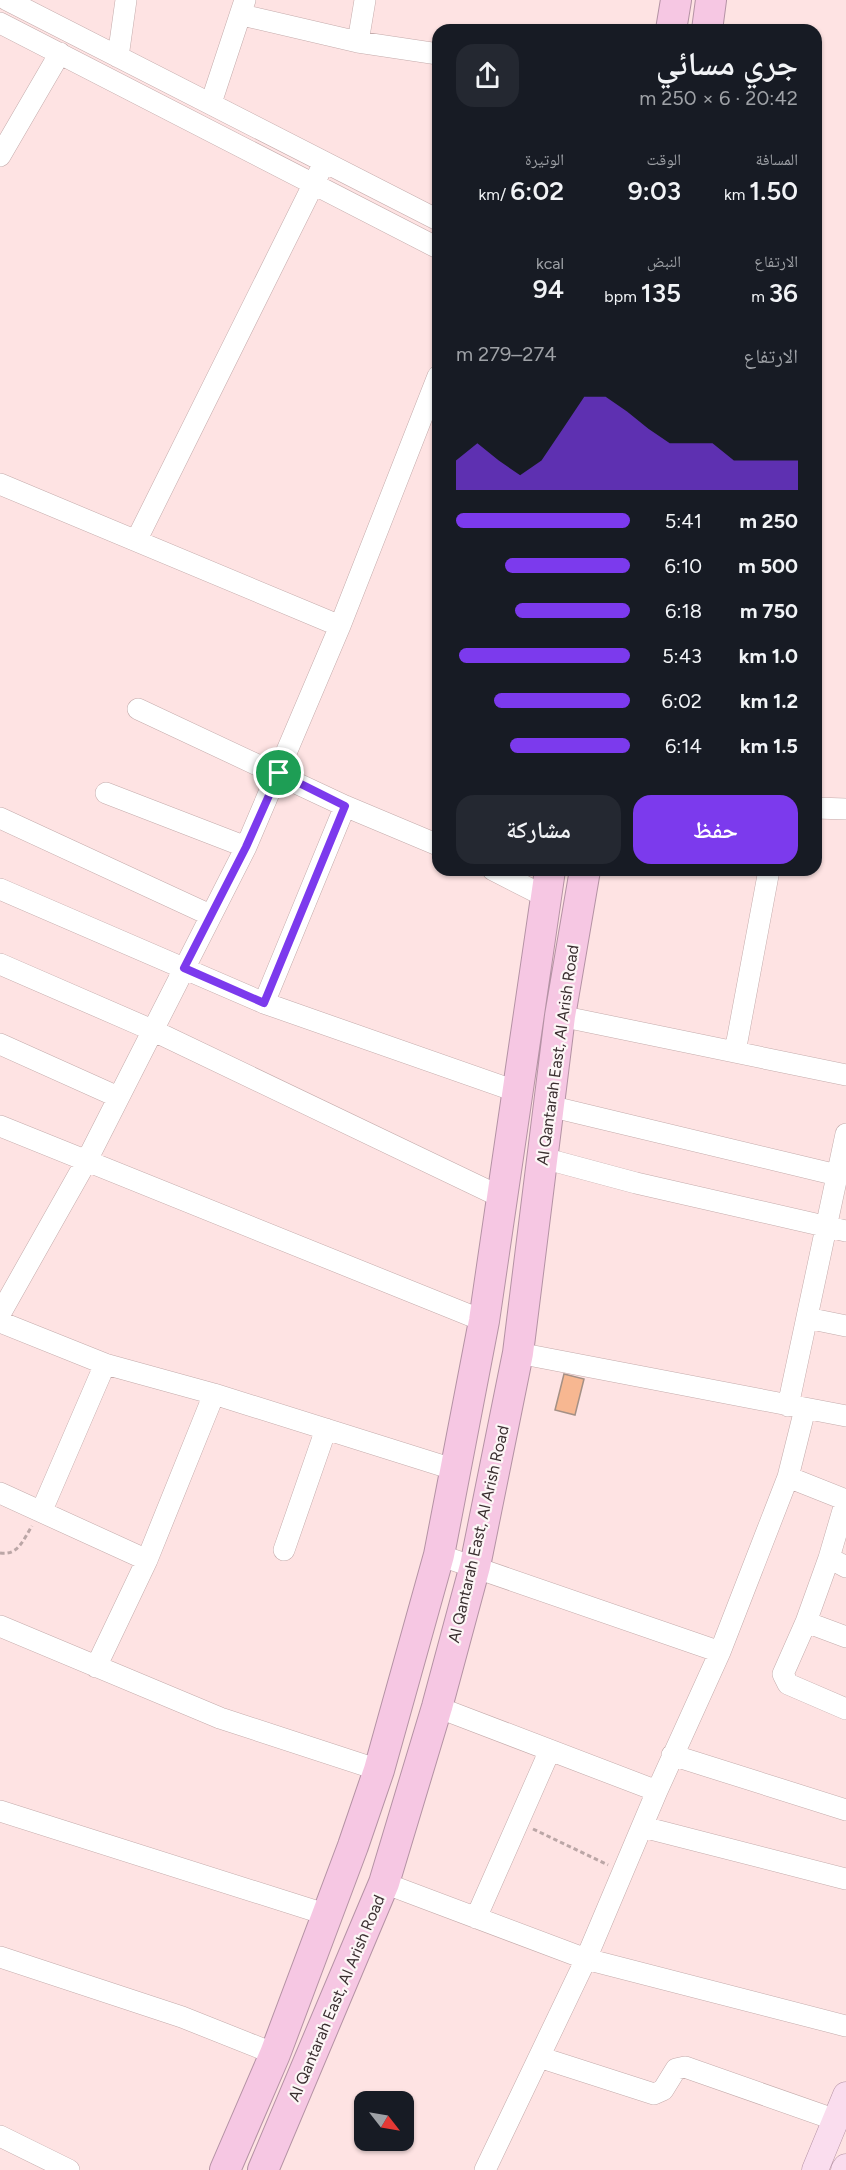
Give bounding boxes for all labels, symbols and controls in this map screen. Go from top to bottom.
button: share [456,44,519,107]
text: جري مسائي [656,44,798,83]
text: 20:42 · 6 × 250 m [639,86,798,110]
text: الوتيرة [525,150,564,169]
text: الوقت [647,150,681,169]
text: المسافة [756,150,798,169]
text: 6:02 [510,175,564,207]
text: 9:03 [628,175,681,207]
text: 1.50 [749,175,798,207]
text: /km [479,185,510,204]
text: km [724,185,749,204]
text: النبض [647,252,681,271]
text: الارتفاع [754,252,798,271]
text: kcal [536,254,564,273]
text: 94 [533,273,564,305]
text: 135 [641,277,681,309]
text: 36 [769,277,798,309]
text: bpm [604,287,641,306]
text: m [751,287,769,306]
text: 274–279 m [456,342,557,366]
text: الارتفاع [743,344,798,368]
text: 5:41 [665,509,702,533]
text: 250 m [740,509,798,533]
text: 6:10 [665,554,702,578]
text: 500 m [738,554,798,578]
text: 6:18 [665,599,702,623]
text: 750 m [740,599,798,623]
text: 5:43 [662,644,702,668]
text: 1.0 km [739,644,798,668]
text: 6:02 [662,689,702,713]
text: 1.2 km [740,689,798,713]
text: 6:14 [665,734,702,758]
text: 1.5 km [740,734,798,758]
pin [253,747,304,798]
icon: arrive [262,756,295,789]
button: مشاركة [456,795,621,864]
button: حفظ [633,795,798,864]
street label: Al Qantarah East, Al Arish Road [533,944,582,1167]
street label: Al Qantarah East, Al Arish Road [444,1424,513,1645]
street label: Al Qantarah East, Al Arish Road [284,1892,389,2104]
north arrow [354,2091,414,2151]
map controls [354,2091,414,2151]

